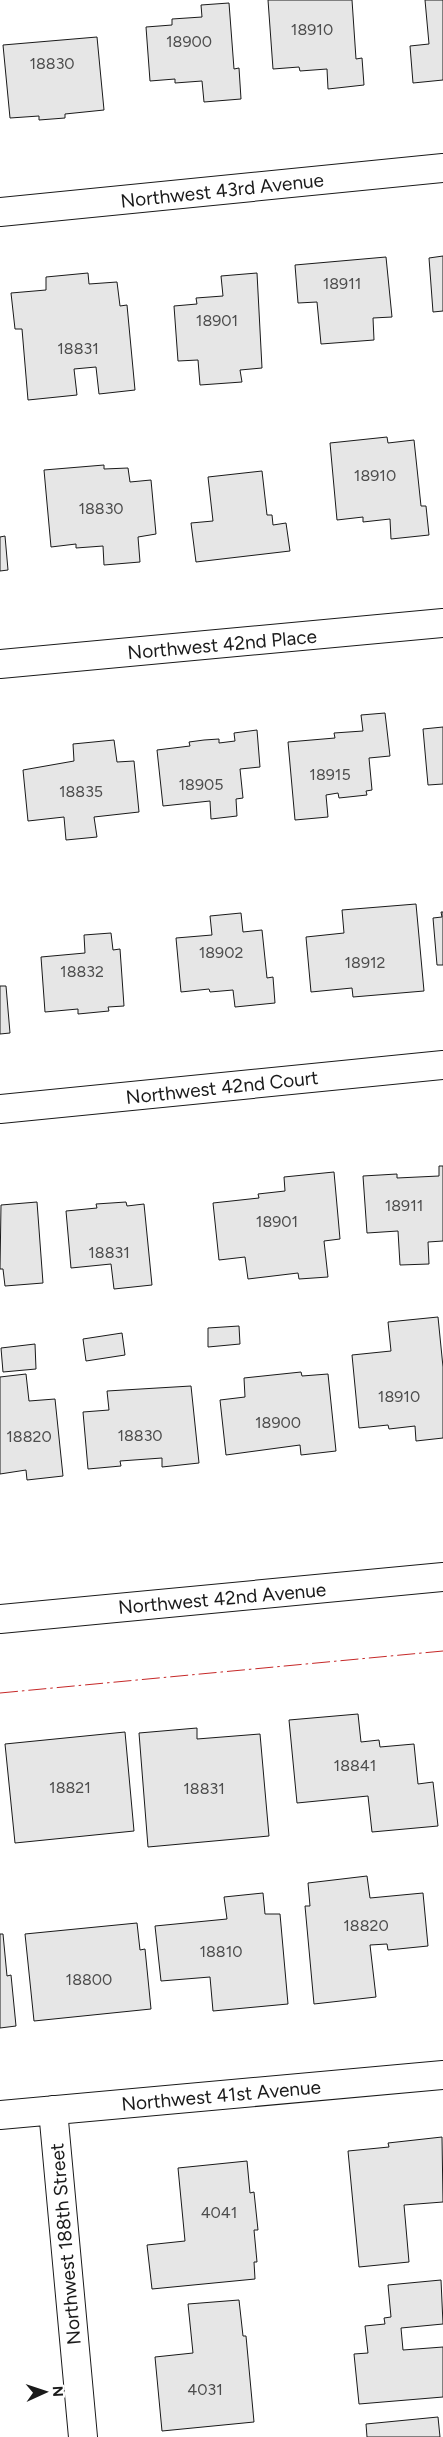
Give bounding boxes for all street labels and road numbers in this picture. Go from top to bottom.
street label: Northwest 43rd Avenue [119,168,325,213]
street label: Northwest 42nd Place [126,625,318,664]
street label: Northwest 42nd Court [125,1066,319,1109]
street label: Northwest 42nd Avenue [117,1578,327,1619]
street label: Northwest 41st Avenue [120,2075,322,2116]
street label: Northwest 188th Street [45,2142,86,2346]

